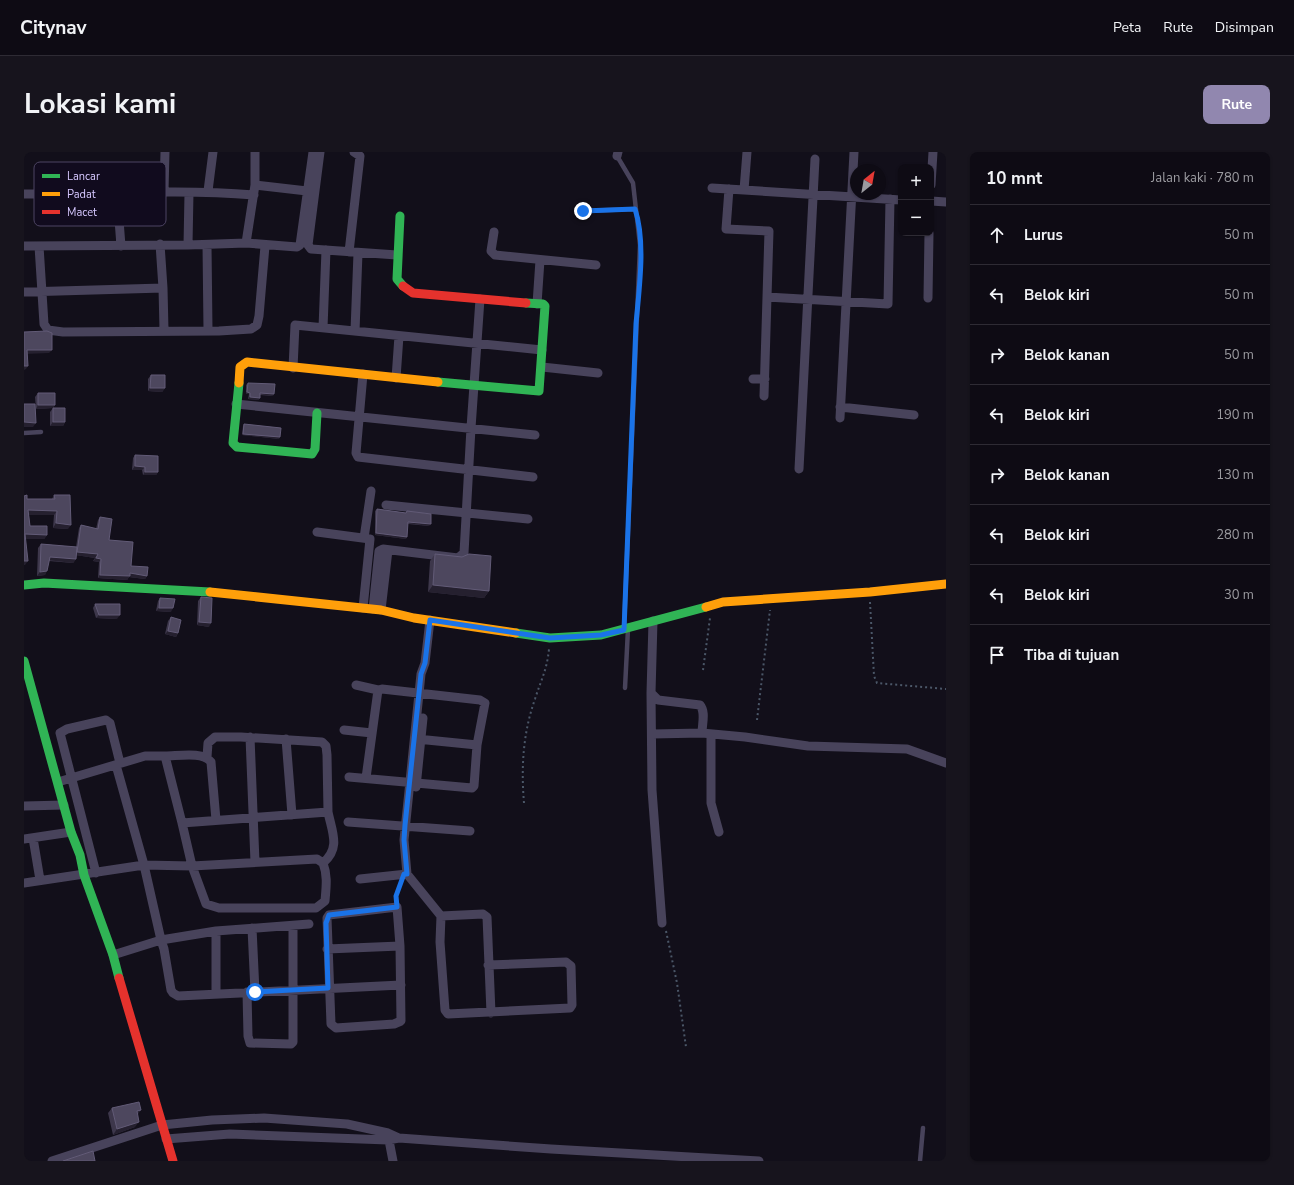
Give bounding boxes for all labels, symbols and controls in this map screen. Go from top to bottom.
text: Citynav [20,15,87,41]
text: Peta [1113,18,1141,37]
text: Rute [1163,18,1193,37]
text: Disimpan [1215,18,1274,37]
text: Lokasi kami [24,85,176,123]
button: Rute [1203,85,1270,124]
legend [34,162,166,226]
north arrow [850,164,886,200]
map controls [898,164,934,236]
button: + [898,164,934,200]
text: 10 mnt [986,167,1042,190]
text: Lancar [67,169,100,184]
text: Jalan kaki · 780 m [1151,169,1254,187]
text: Padat [67,187,96,202]
button: − [898,200,934,236]
route end [574,202,592,220]
text: Macet [67,205,97,220]
icon: ahead [986,224,1008,246]
text: Lurus [1024,225,1063,245]
text: 50 m [1224,226,1254,244]
icon: left [986,284,1008,306]
text: Belok kiri [1024,285,1089,305]
text: 50 m [1224,286,1254,304]
icon: right [986,344,1008,366]
text: Belok kanan [1024,345,1110,365]
text: 50 m [1224,346,1254,364]
icon: left [986,404,1008,426]
text: Belok kiri [1024,405,1089,425]
text: 190 m [1216,406,1254,424]
icon: right [986,464,1008,486]
text: Belok kanan [1024,465,1110,485]
text: 130 m [1216,466,1254,484]
icon: left [986,524,1008,546]
text: Belok kiri [1024,525,1089,545]
text: 280 m [1216,526,1254,544]
icon: left [986,584,1008,606]
text: Belok kiri [1024,585,1089,605]
text: 30 m [1224,586,1254,604]
icon: arrive [986,644,1008,666]
text: Tiba di tujuan [1024,645,1119,665]
route start [246,983,264,1001]

